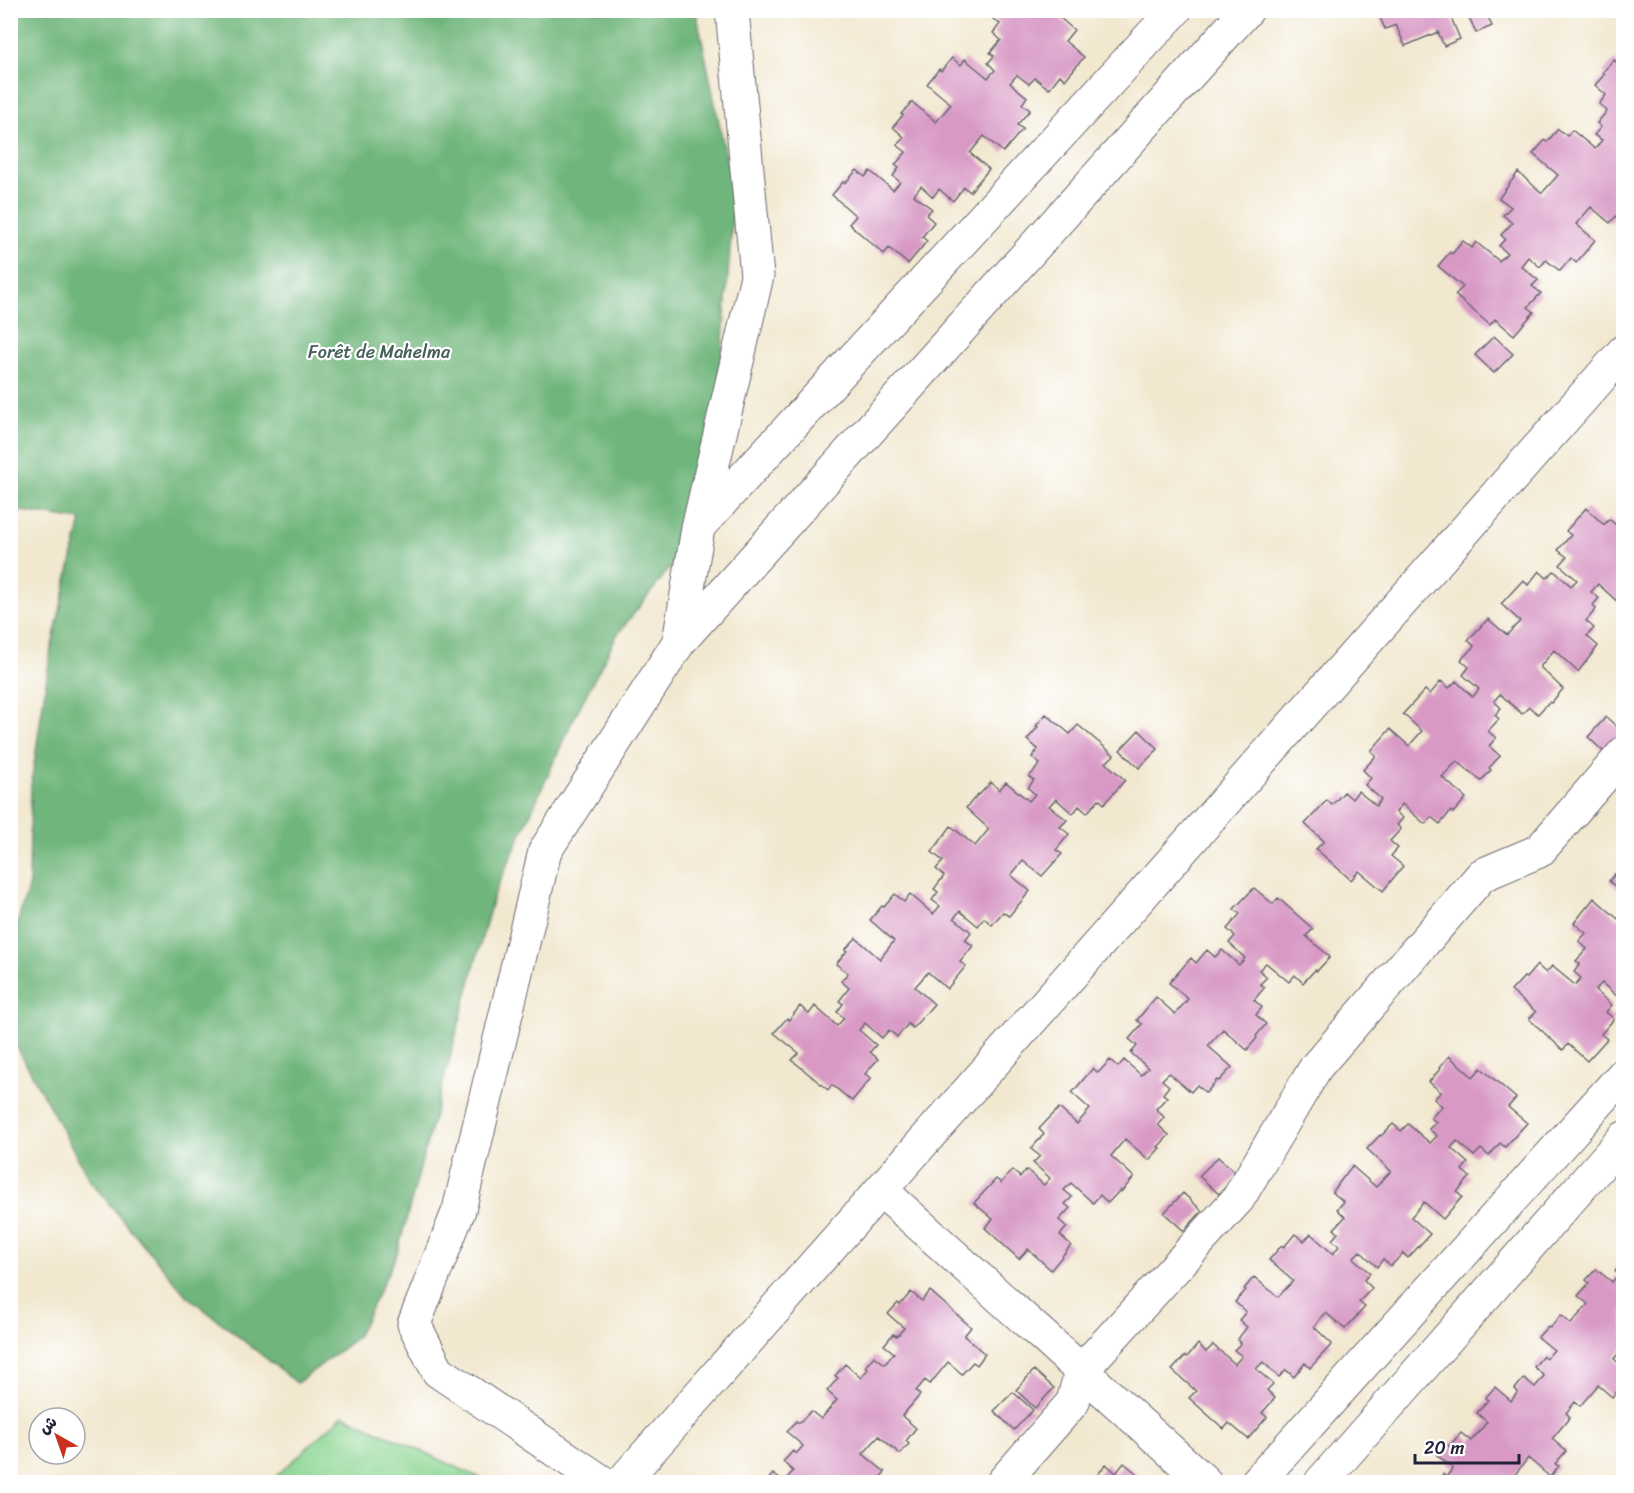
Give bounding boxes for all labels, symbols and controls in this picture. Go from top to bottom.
park label: Forêt de Mahelma [308,336,451,368]
north arrow [27,1406,87,1466]
text: ش [32,1408,64,1442]
scale bar [1415,1427,1518,1465]
text: 20 m [1424,1432,1464,1464]

